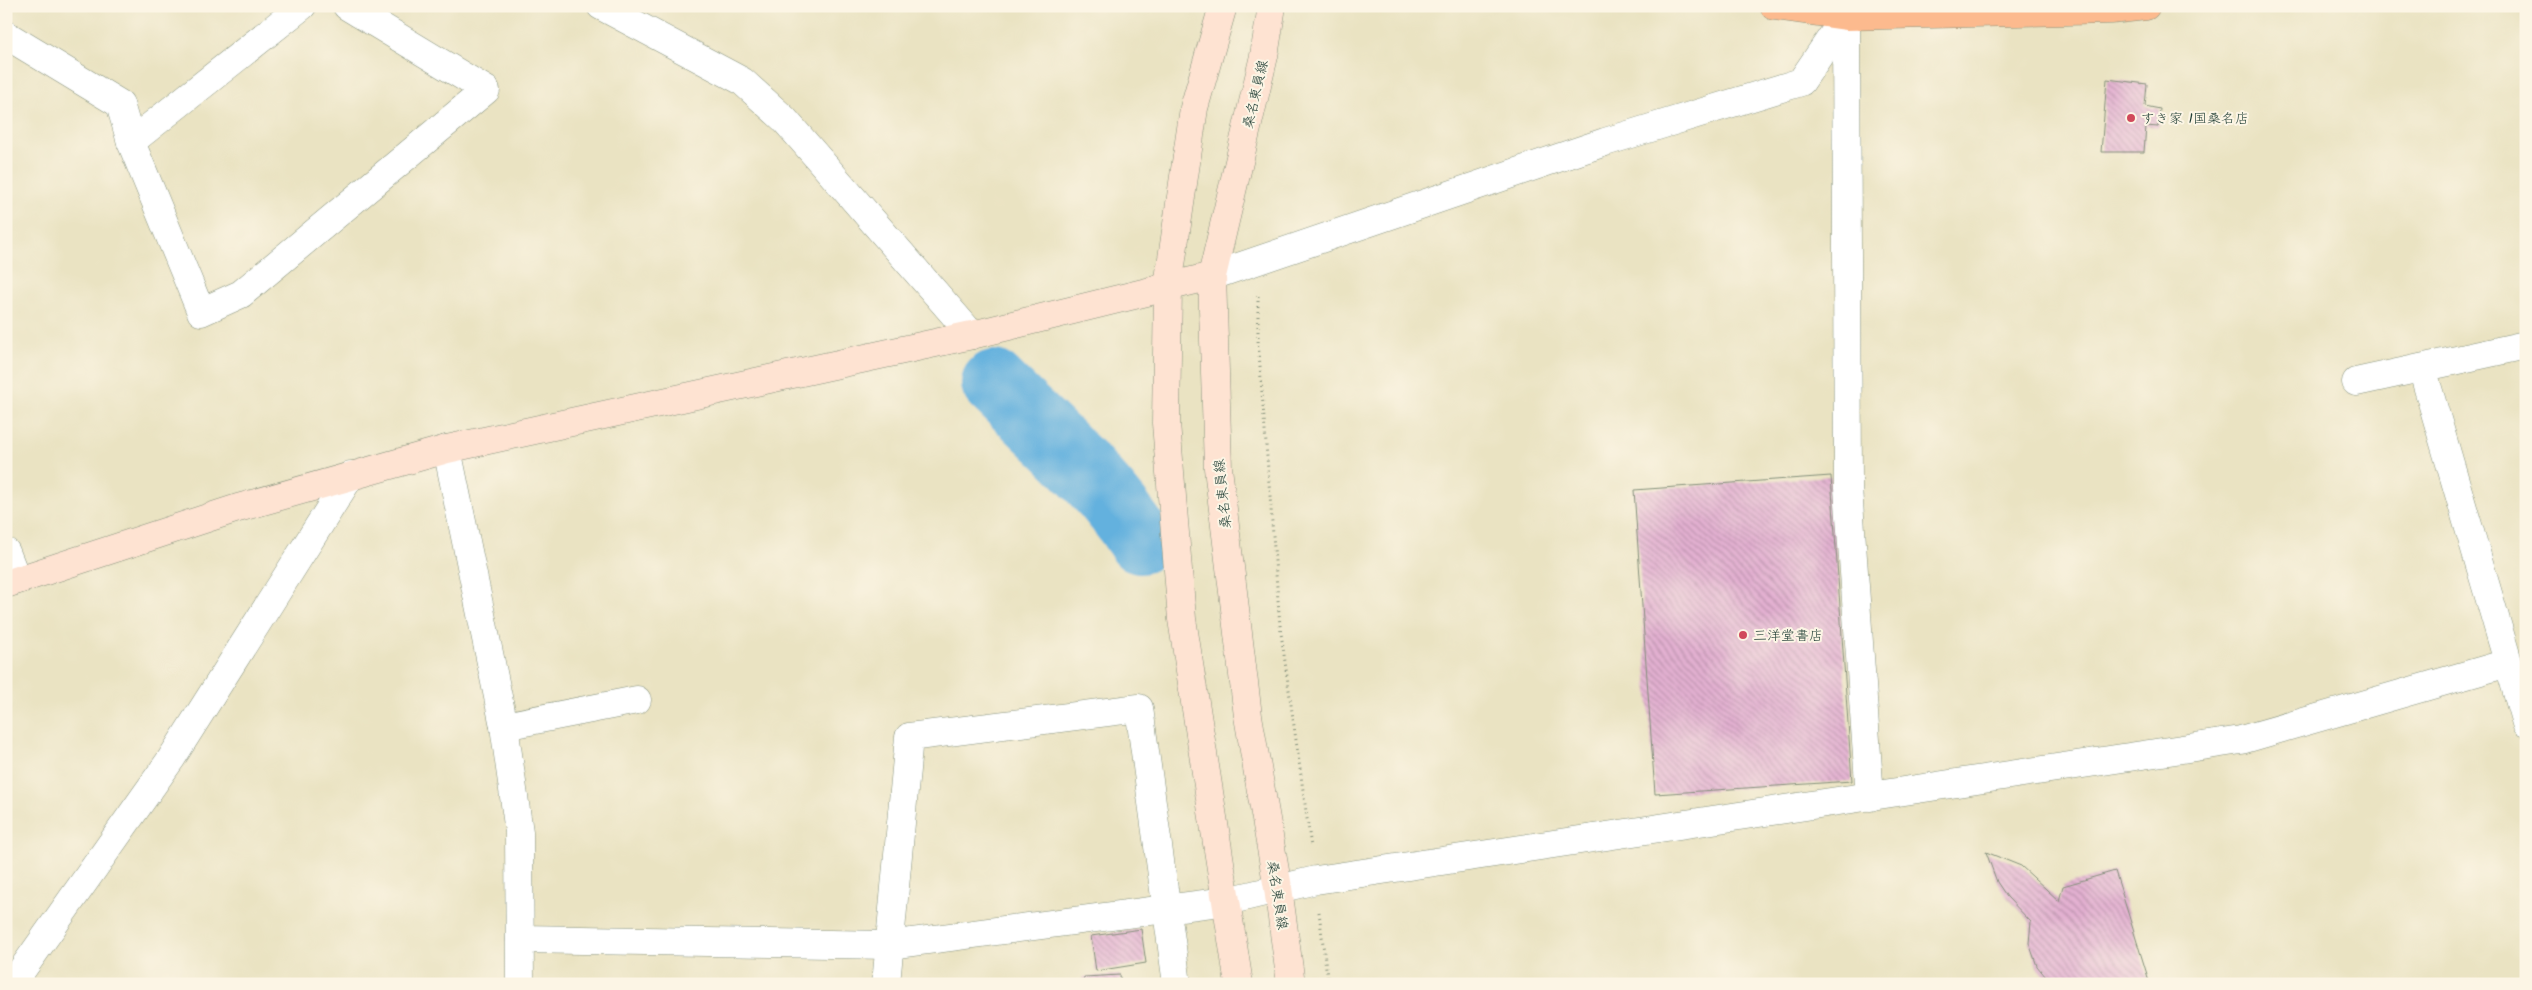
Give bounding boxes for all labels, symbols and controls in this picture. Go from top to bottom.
street label: 桑名東員線 [1237,58,1275,131]
place label: すき家 1国桑名店 [2141,108,2249,130]
marker: すき家 1国桑名店 [2125,112,2137,124]
street label: 桑名東員線 [1208,458,1238,530]
place label: 三洋堂書店 [1753,625,1823,647]
marker: 三洋堂書店 [1737,629,1749,641]
street label: 桑名東員線 [1261,859,1293,931]

